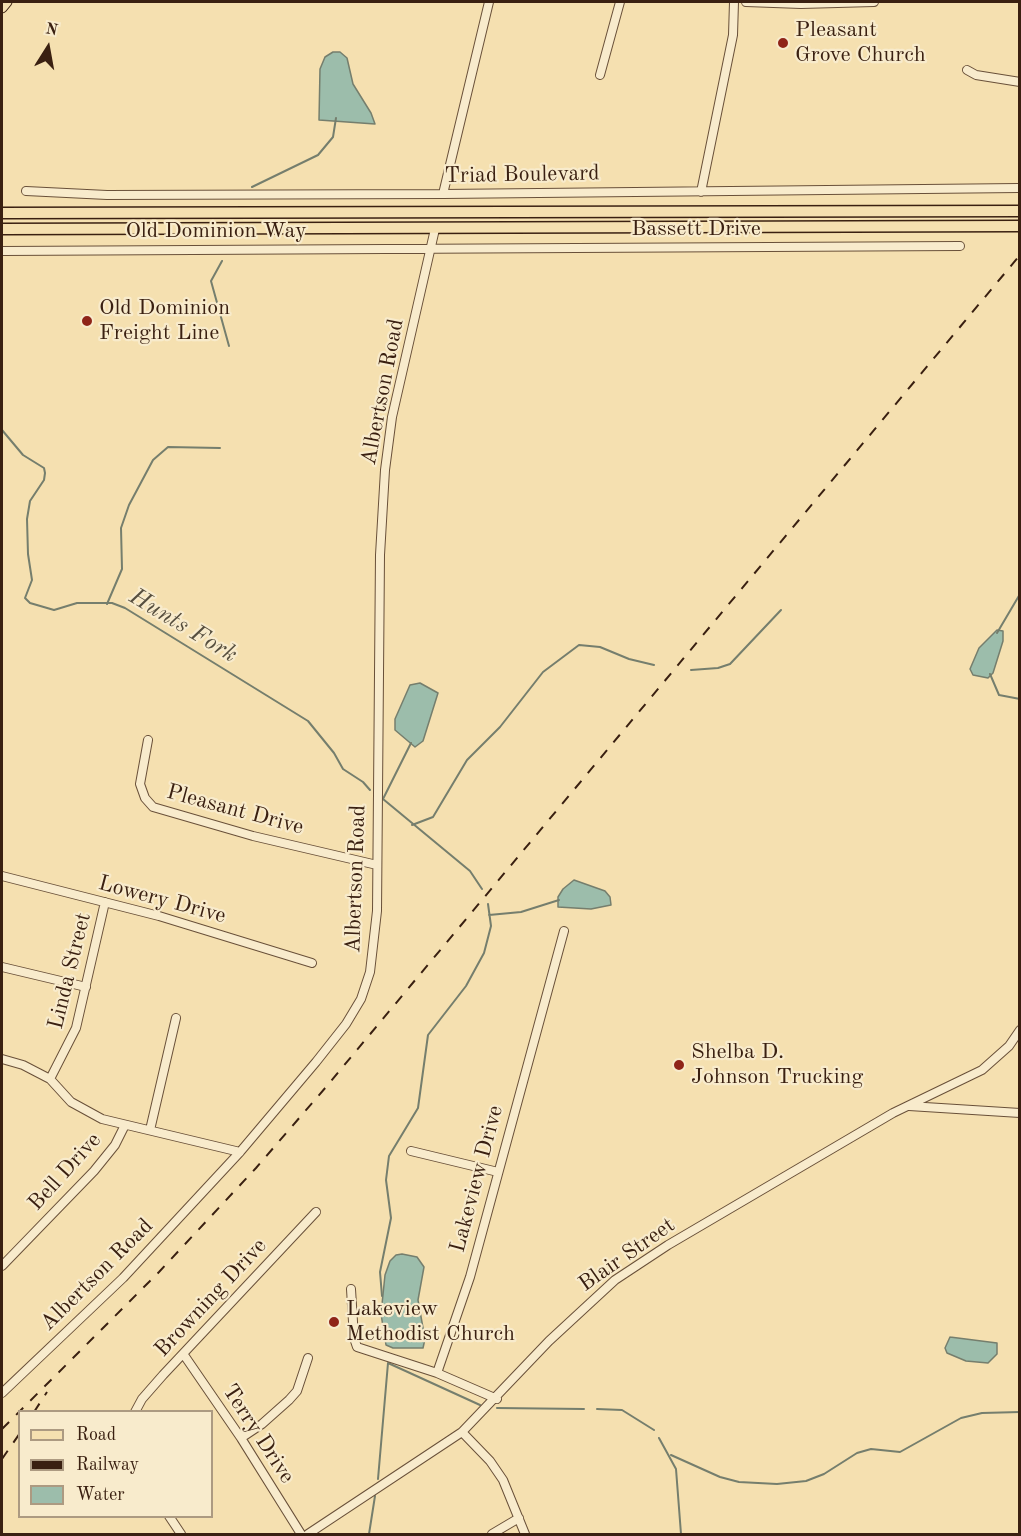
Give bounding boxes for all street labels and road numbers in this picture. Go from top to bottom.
street label: Triad Boulevard [444,160,600,190]
street label: Bassett Drive [631,216,761,242]
street label: Old Dominion Way [125,218,307,244]
street label: Albertson Road [356,317,410,467]
street label: Pleasant Drive [164,779,306,841]
street label: Albertson Road [340,804,372,954]
street label: Lowery Drive [95,870,229,930]
street label: Linda Street [43,910,97,1032]
street label: Lakeview Drive [445,1103,509,1255]
street label: Bell Drive [23,1127,107,1217]
street label: Blair Street [574,1212,680,1298]
street label: Albertson Road [35,1213,159,1337]
street label: Browning Drive [149,1233,273,1363]
street label: Terry Drive [216,1379,300,1489]

